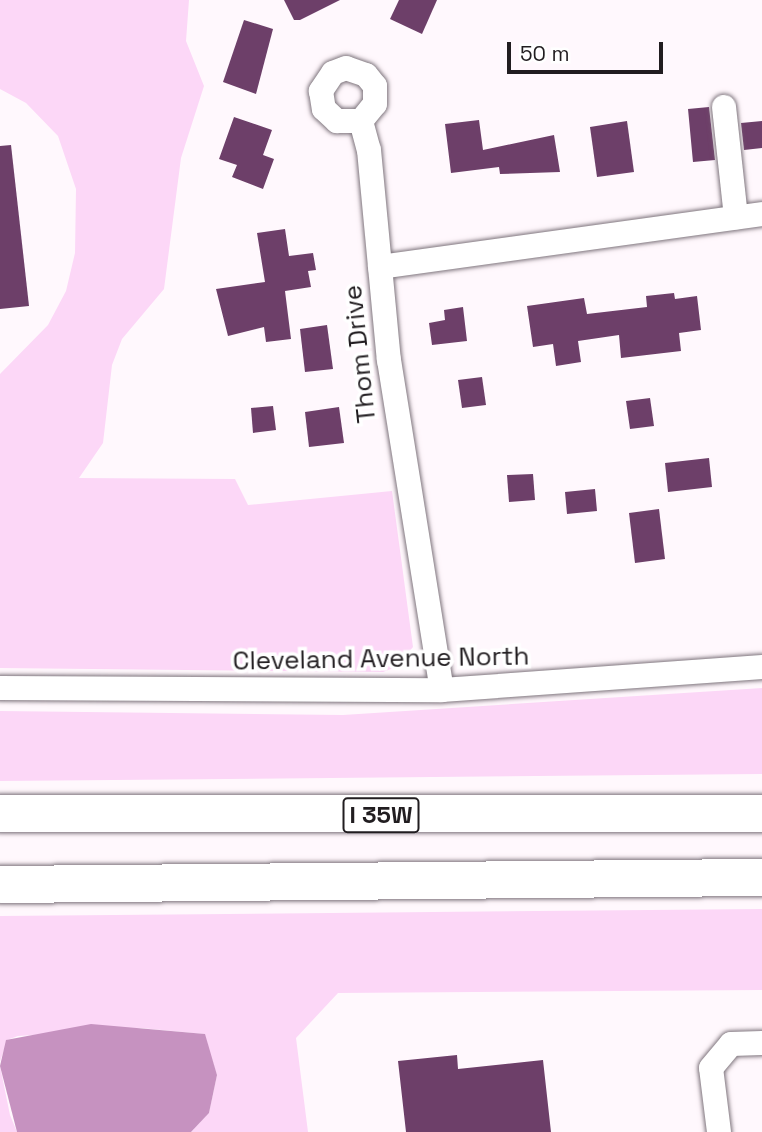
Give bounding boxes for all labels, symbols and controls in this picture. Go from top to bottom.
scale bar [510,28,666,72]
text: 50 m [520,40,570,67]
street label: Thom Drive [337,283,383,425]
street label: Cleveland Avenue North [232,641,530,677]
road number: I 35W [342,794,420,836]

